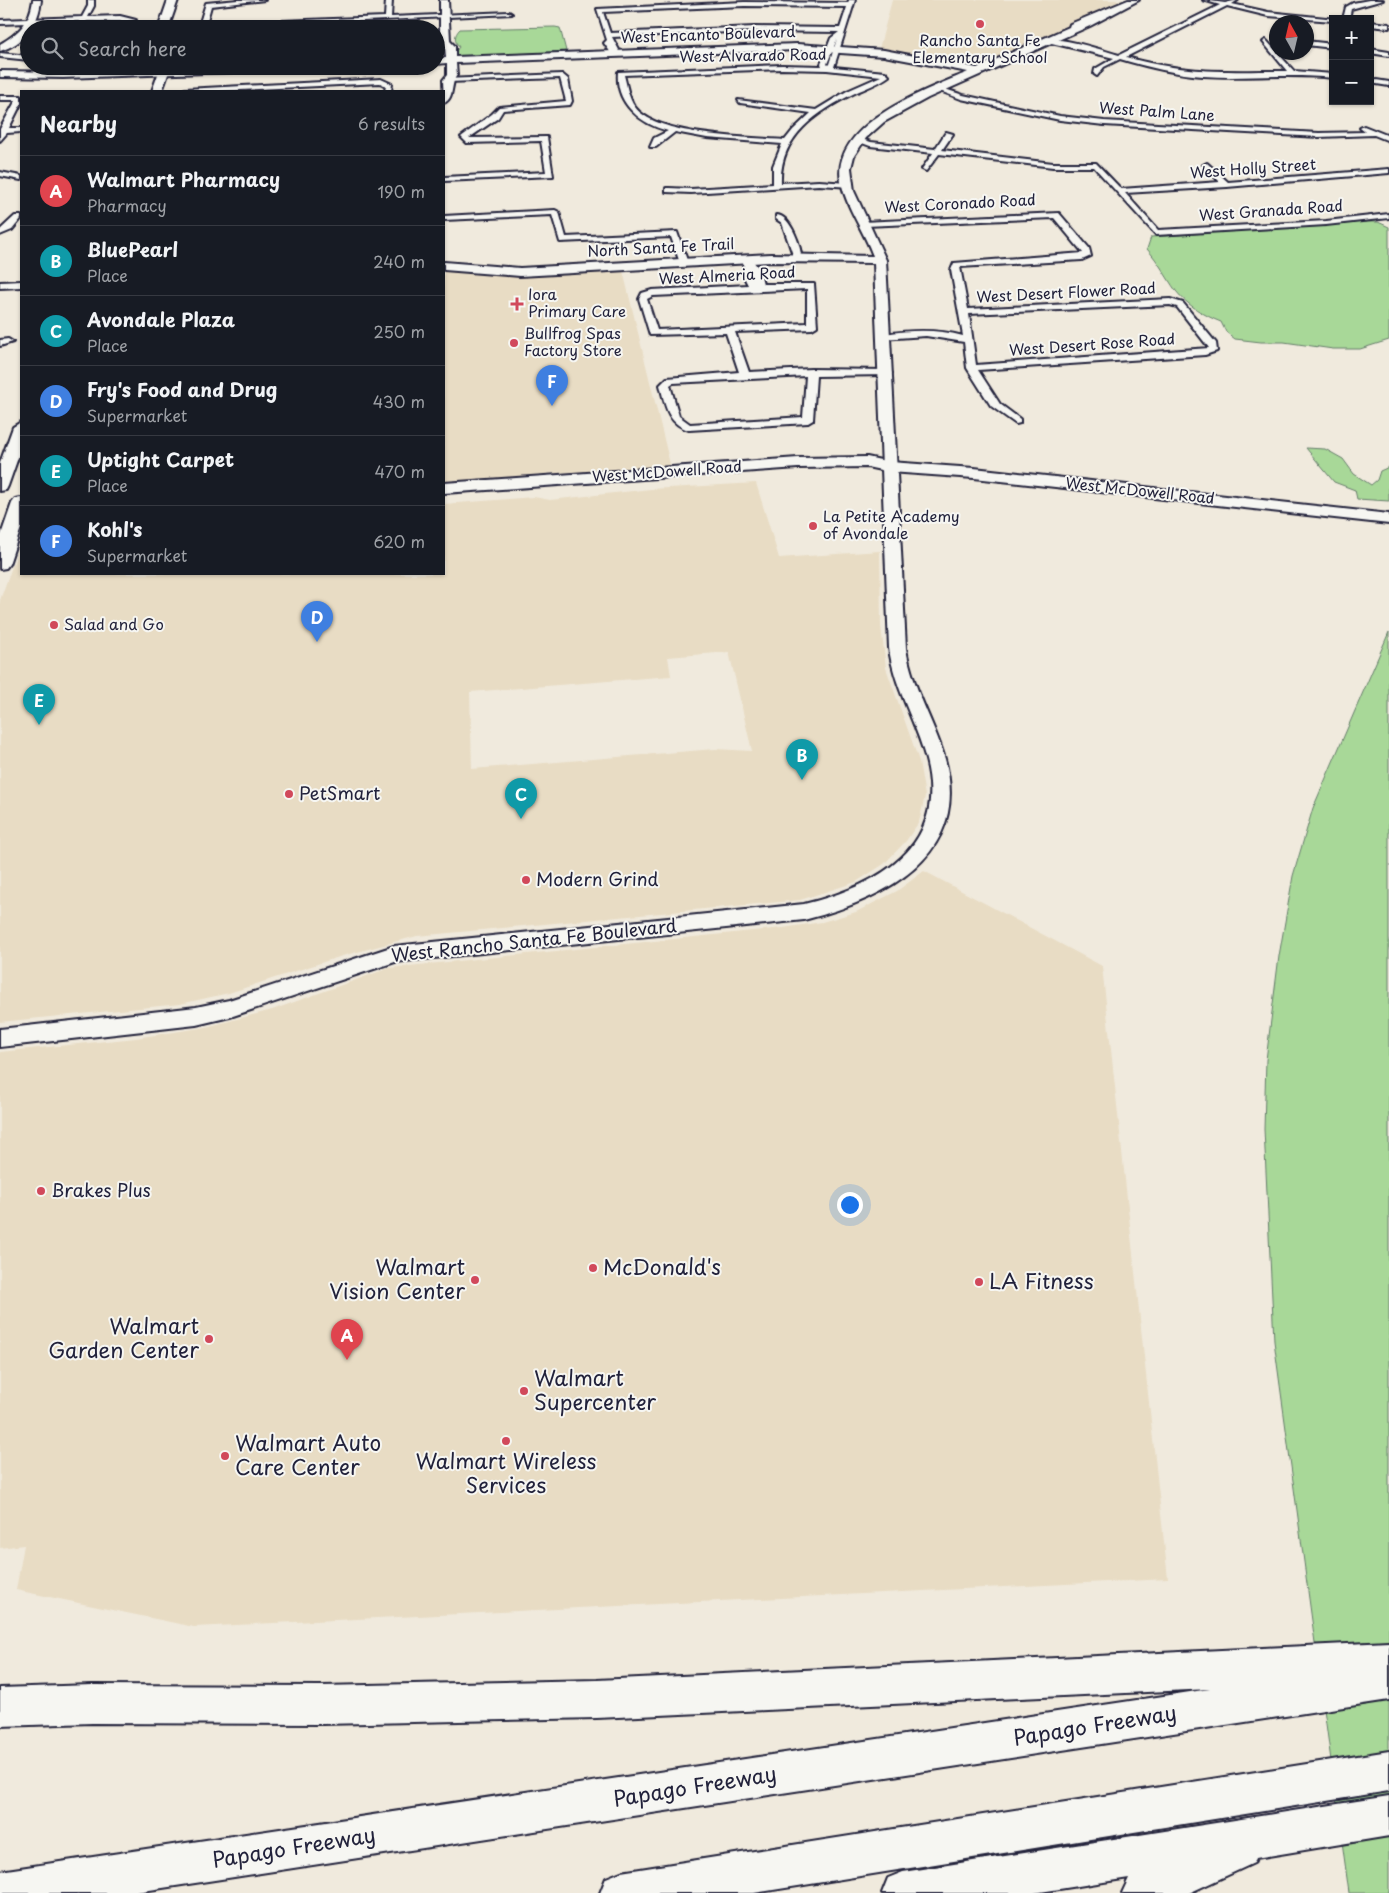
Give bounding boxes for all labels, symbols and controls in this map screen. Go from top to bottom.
north arrow [1269,15,1314,60]
map controls [1329,15,1374,105]
button: + [1329,15,1374,60]
marker: Rancho Santa Fe Elementary School [974,18,986,30]
street label: West Encanto Boulevard [620,19,796,48]
search box [20,20,445,75]
place label: Rancho Santa Fe Elementary School [912,28,1048,68]
icon: search [38,34,66,62]
text: Search here [78,34,187,62]
street label: West Alvarado Road [679,42,827,67]
button: − [1329,60,1374,105]
street label: West Palm Lane [1098,95,1216,126]
text: Nearby [40,107,117,139]
text: 6 results [358,111,425,135]
street label: West Holly Street [1189,152,1317,183]
text: Walmart Pharmacy [87,165,280,193]
text: A [50,179,62,203]
text: 190 m [377,179,425,203]
street label: West Coronado Road [884,187,1036,218]
text: Pharmacy [87,193,167,217]
street label: West Granada Road [1198,193,1343,226]
street label: North Santa Fe Trail [587,231,735,262]
text: BluePearl [87,235,178,263]
text: B [51,249,61,273]
text: 240 m [373,249,425,273]
street label: West Almeria Road [658,259,796,290]
text: Place [87,263,128,287]
street label: West Desert Flower Road [976,275,1156,308]
place label: Iora Primary Care [528,282,626,322]
marker: Iora Primary Care [510,297,524,311]
text: Avondale Plaza [87,305,235,333]
text: C [50,319,62,343]
text: 250 m [374,319,425,343]
place label: Bullfrog Spas Factory Store [524,321,622,361]
street label: West Desert Rose Road [1008,326,1176,361]
text: Place [87,333,128,357]
marker: Bullfrog Spas Factory Store [508,337,520,349]
pin: F [536,365,568,406]
text: Fry's Food and Drug [87,375,277,403]
text: D [50,389,62,413]
text: 430 m [373,389,425,413]
text: Supermarket [87,403,187,427]
text: Uptight Carpet [87,445,234,473]
street label: West McDowell Road [591,454,742,487]
text: E [51,459,61,483]
text: 470 m [375,459,425,483]
street label: West McDowell Road [1064,470,1216,509]
text: Place [87,473,128,497]
place label: La Petite Academy of Avondale [823,504,960,544]
text: Kohl's [87,515,142,543]
marker: La Petite Academy of Avondale [807,520,819,532]
text: F [51,529,61,553]
text: 620 m [373,529,425,553]
text: Supermarket [87,543,187,567]
pin: D [301,601,333,642]
place label: Salad and Go [64,612,164,635]
marker: Salad and Go [48,619,60,631]
pin: E [23,684,55,725]
pin: B [786,739,818,780]
pin: C [505,778,537,819]
place label: PetSmart [299,779,380,806]
marker: PetSmart [283,788,295,800]
place label: Modern Grind [536,865,659,892]
marker: Modern Grind [520,874,532,886]
street label: West Rancho Santa Fe Boulevard [390,911,678,968]
place label: Brakes Plus [51,1176,151,1203]
marker: Brakes Plus [35,1185,47,1197]
your location [837,1192,863,1218]
place label: Walmart Vision Center [329,1250,465,1306]
place label: McDonald's [603,1250,721,1282]
marker: McDonald's [587,1262,599,1274]
place label: LA Fitness [989,1264,1094,1296]
marker: Walmart Vision Center [469,1274,481,1286]
marker: LA Fitness [973,1276,985,1288]
place label: Walmart Garden Center [48,1309,199,1365]
pin: A [331,1319,363,1360]
marker: Walmart Garden Center [203,1333,215,1345]
place label: Walmart Supercenter [534,1361,656,1417]
marker: Walmart Supercenter [518,1385,530,1397]
place label: Walmart Auto Care Center [235,1426,381,1482]
marker: Walmart Wireless Services [500,1435,512,1447]
place label: Walmart Wireless Services [416,1444,597,1500]
marker: Walmart Auto Care Center [219,1450,231,1462]
street label: Papago Freeway [1011,1695,1179,1753]
street label: Papago Freeway [611,1756,779,1814]
street label: Papago Freeway [210,1817,378,1875]

